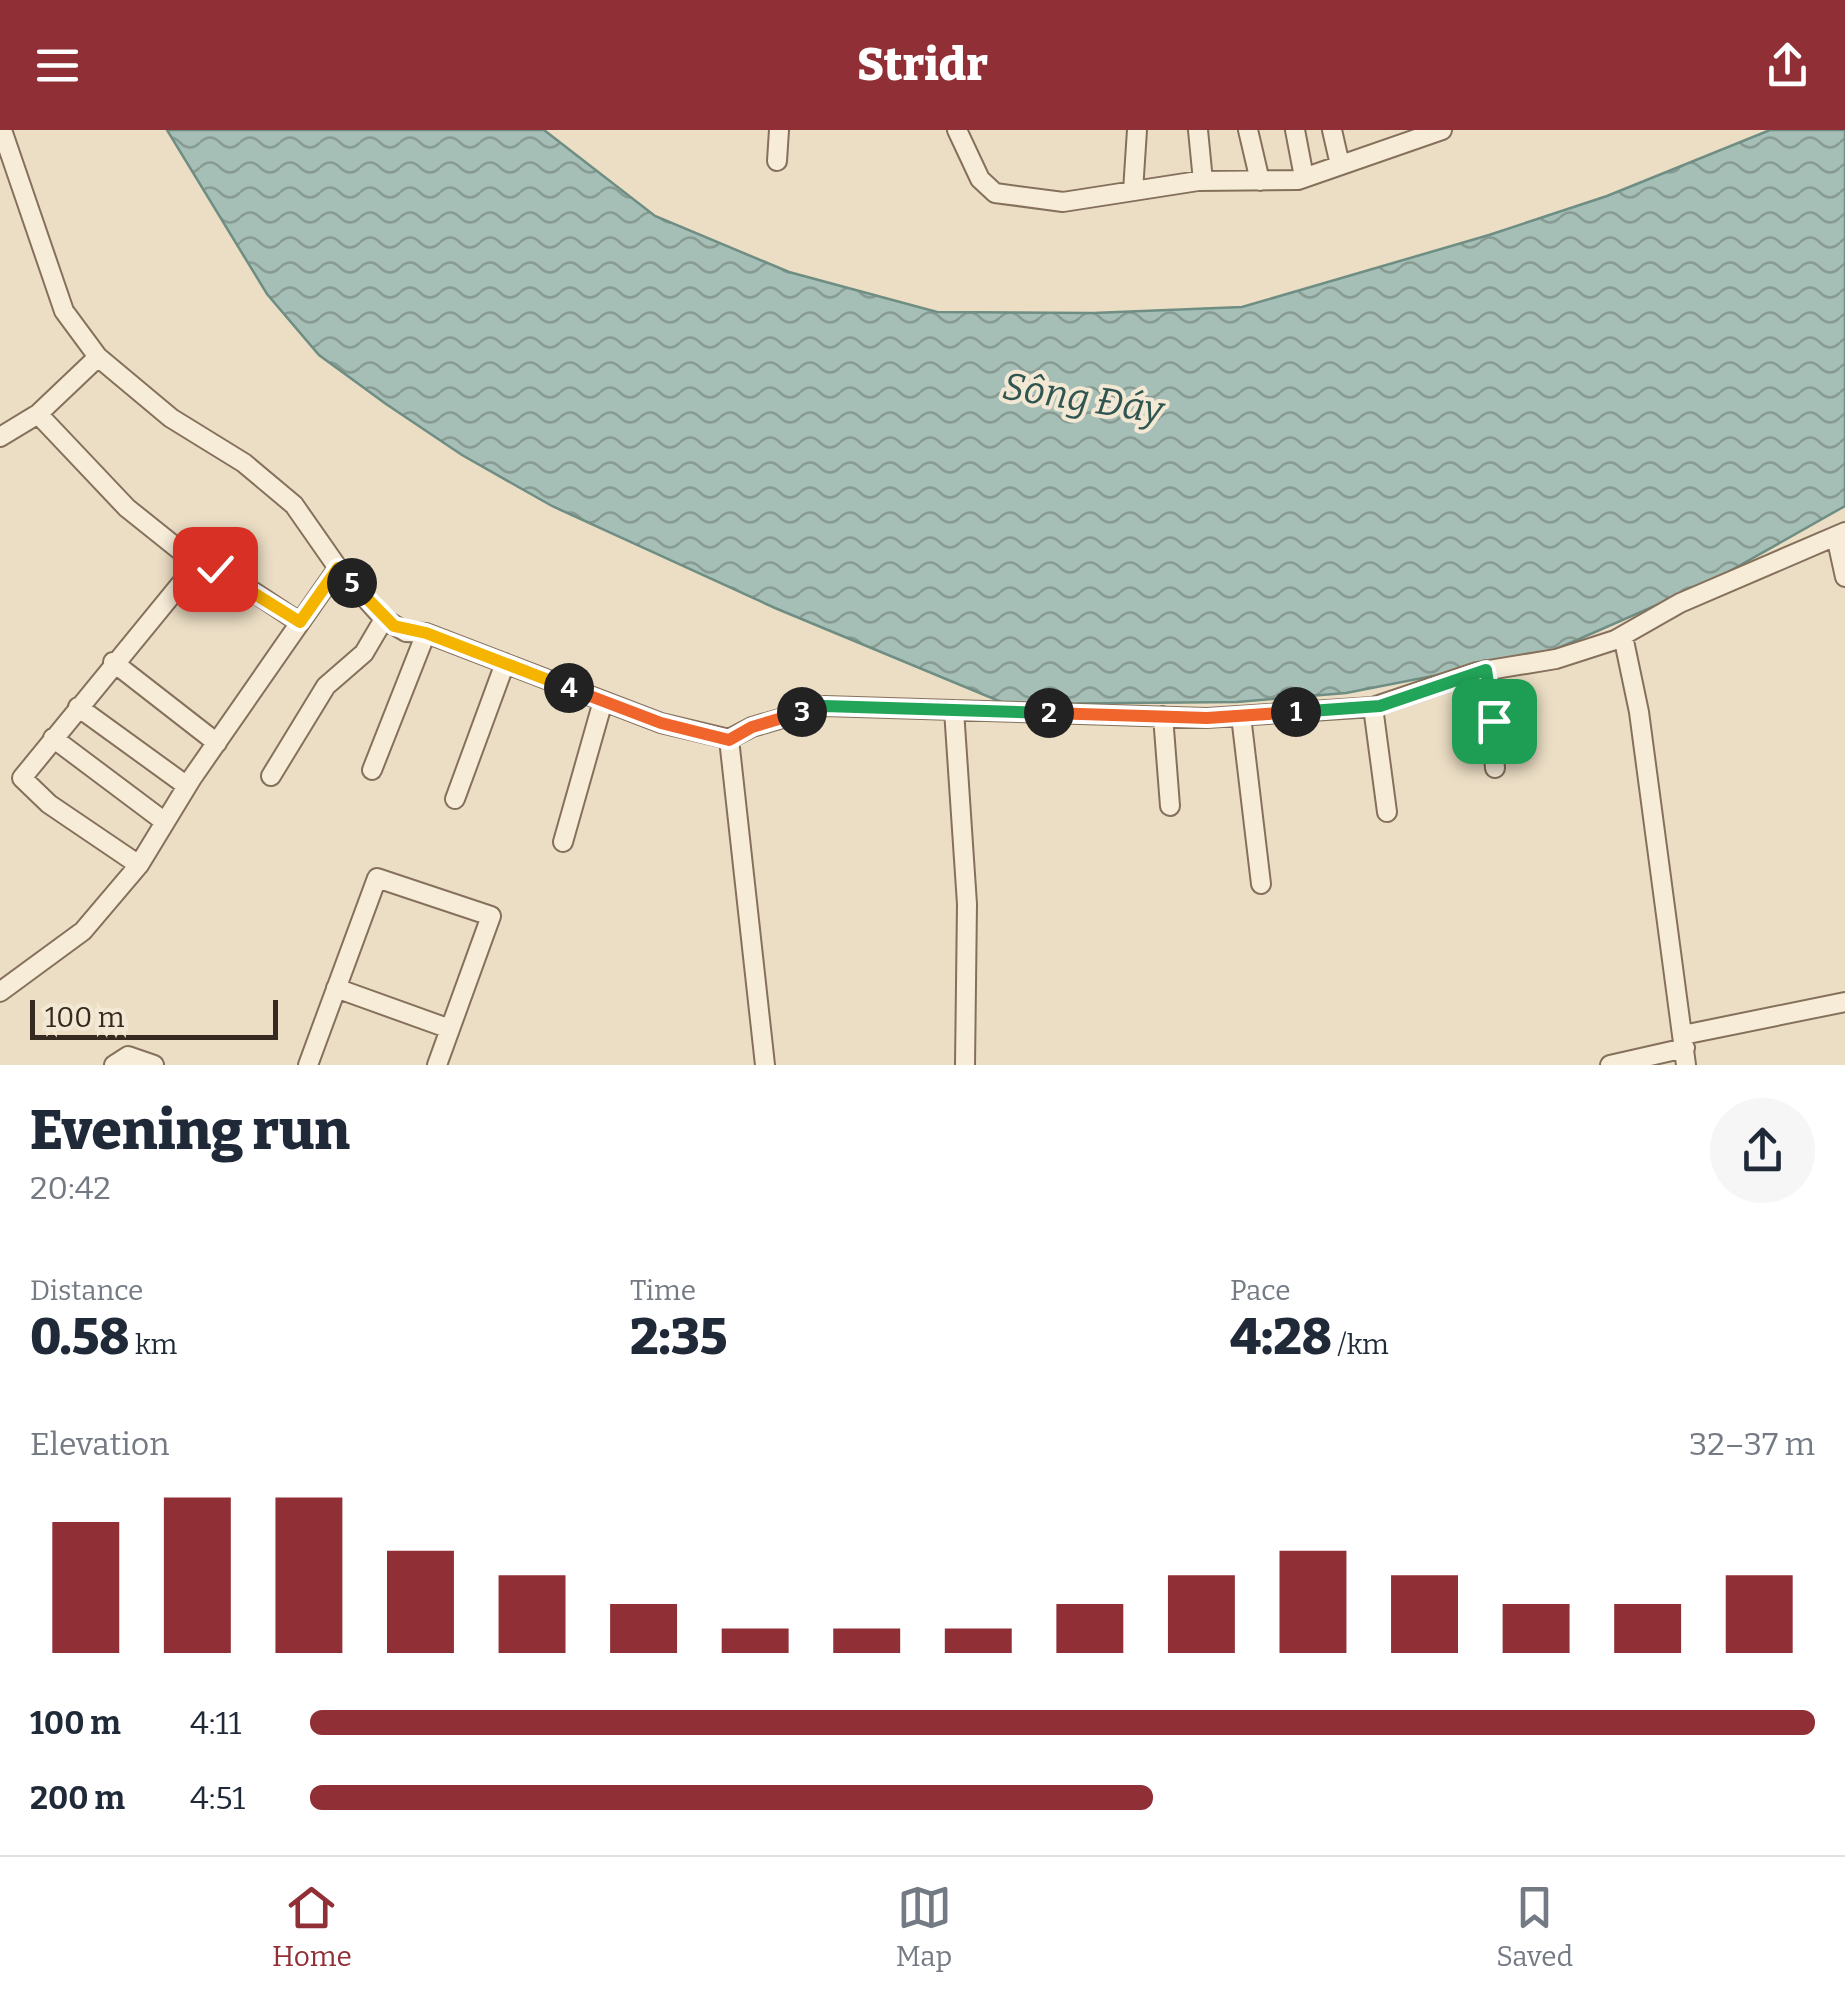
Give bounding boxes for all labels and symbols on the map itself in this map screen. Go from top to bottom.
water label: Sông Đáy [999,363,1169,434]
pin [173,527,258,612]
pin: 5 [327,558,377,608]
pin: 4 [544,663,594,713]
pin [1452,679,1537,764]
pin: 3 [777,687,827,737]
pin: 1 [1271,687,1321,737]
pin: 2 [1024,688,1074,738]
scale bar [30,995,278,1040]

